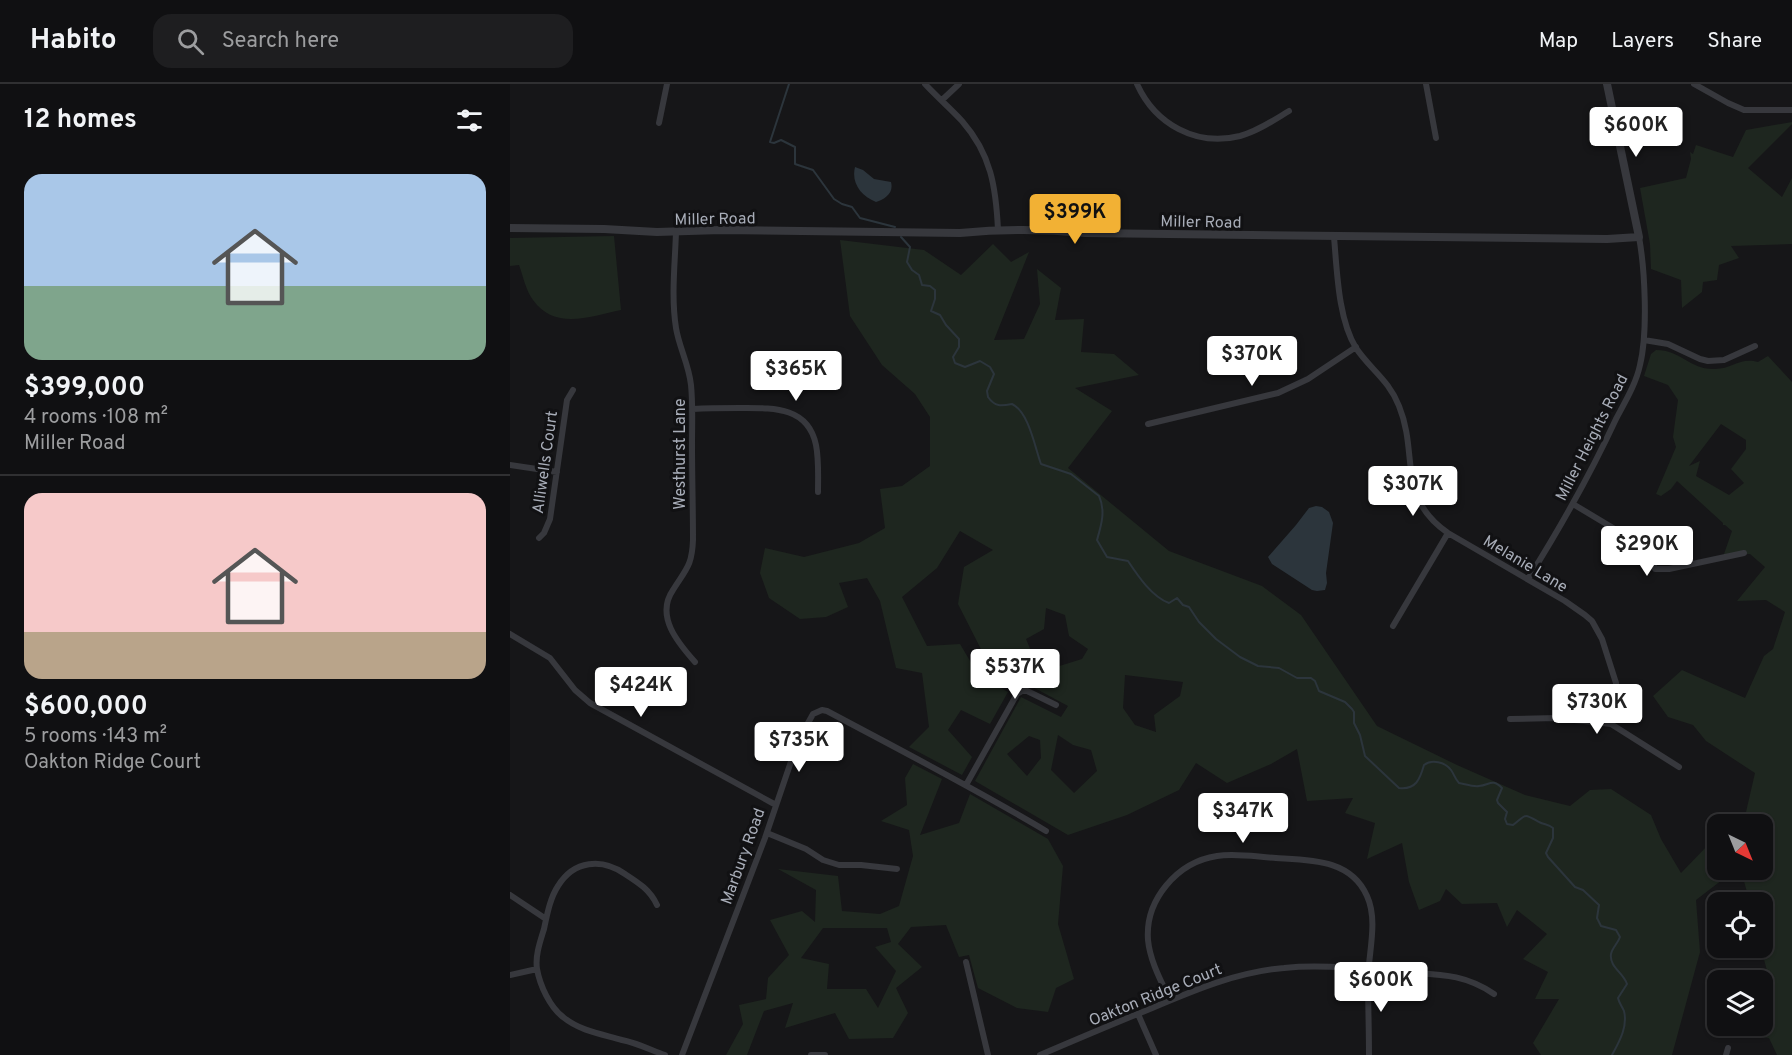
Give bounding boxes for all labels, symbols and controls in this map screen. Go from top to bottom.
search box [153,14,573,68]
text: Habito [30,23,117,59]
icon: search [174,25,207,58]
text: Search here [222,28,339,55]
text: Map [1539,28,1578,55]
text: Layers [1611,28,1674,55]
text: Share [1707,28,1762,55]
text: 12 homes [24,104,137,137]
icon: filters [453,104,486,137]
pin: $600K [1594,107,1678,158]
text: $600K [1604,113,1668,139]
pin: $399K [1033,194,1117,245]
text: $399K [1044,200,1106,226]
street label: Miller Road [674,209,756,231]
street label: Miller Road [1160,212,1242,234]
icon: home [201,213,309,321]
pin: $370K [1210,336,1294,387]
text: $370K [1221,342,1283,368]
pin: $365K [754,351,838,402]
text: $365K [765,357,827,383]
street label: Miller Heights Road [1552,371,1633,505]
text: $399,000 [24,372,145,405]
street label: Westhurst Lane [671,398,691,510]
text: 4 rooms · 108 m² [24,405,168,431]
street label: Alliwells Court [529,409,563,515]
text: Miller Road [24,431,125,457]
pin: $307K [1371,466,1455,517]
text: $307K [1382,472,1444,498]
pin: $290K [1605,526,1689,577]
icon: home [201,532,309,640]
street label: Melanie Lane [1479,532,1571,598]
text: $290K [1615,532,1679,558]
pin: $537K [973,649,1057,700]
text: $537K [985,655,1045,681]
pin: $424K [599,667,683,718]
text: $424K [609,673,673,699]
pin: $730K [1555,684,1639,735]
text: $730K [1566,690,1628,716]
text: $600,000 [24,691,148,724]
pin: $735K [757,722,841,773]
text: 5 rooms · 143 m² [24,724,167,750]
text: $735K [769,728,829,754]
text: Oakton Ridge Court [24,750,201,776]
pin: $347K [1201,793,1285,844]
text: $347K [1212,799,1274,825]
street label: Marbury Road [717,806,771,908]
north arrow [1707,814,1773,880]
map controls [1707,814,1773,1036]
button: locate [1707,892,1773,958]
street label: Oakton Ridge Court [1086,960,1225,1032]
pin: $600K [1339,962,1423,1013]
text: $600K [1349,968,1413,994]
button: layers [1707,970,1773,1036]

